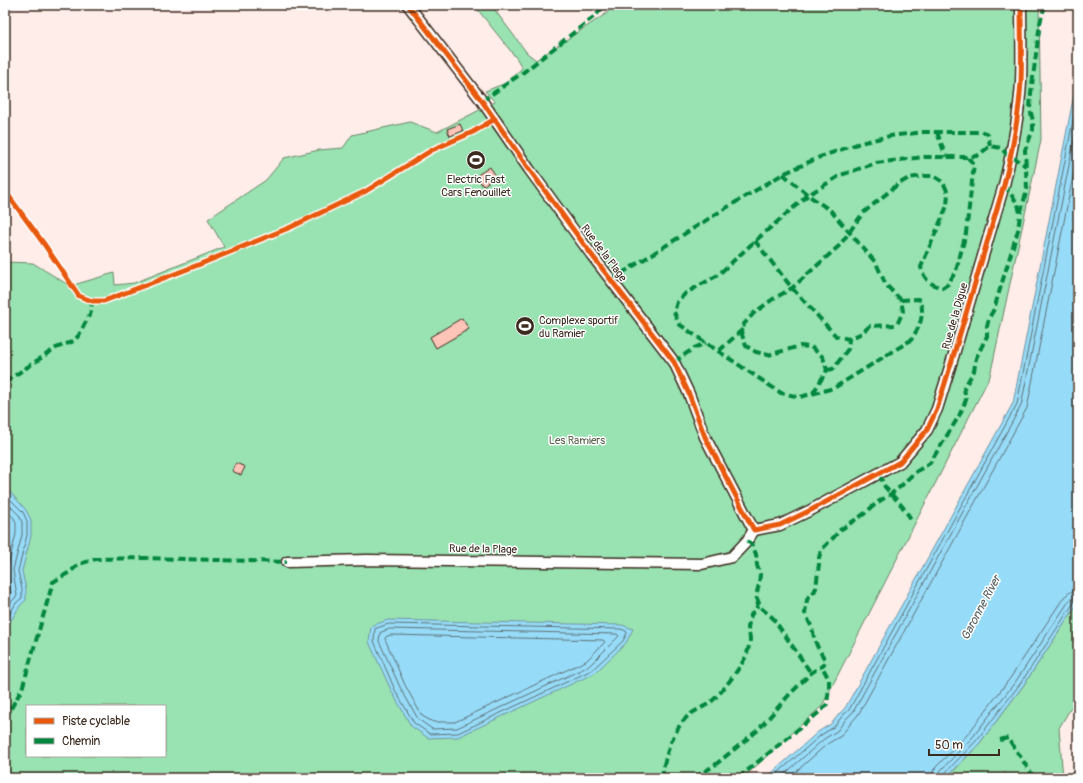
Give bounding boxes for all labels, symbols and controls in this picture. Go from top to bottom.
sports icon: Electric Fast Cars Fenouillet [465,149,487,171]
place label: Electric Fast Cars Fenouillet [441,173,511,199]
street label: Rue de la Plage [578,222,630,284]
street label: Rue de la Digue [939,281,971,351]
place label: Complexe sportif du Ramier [539,314,619,340]
sports icon: Complexe sportif du Ramier [514,315,536,337]
park label: Les Ramiers [549,434,605,447]
street label: Rue de la Plage [449,542,518,556]
water label: Garonne River [958,572,1005,643]
legend [26,705,166,757]
text: Piste cyclable [62,714,130,729]
scale bar [929,731,999,757]
text: Chemin [62,734,101,749]
text: 50 m [935,738,963,753]

